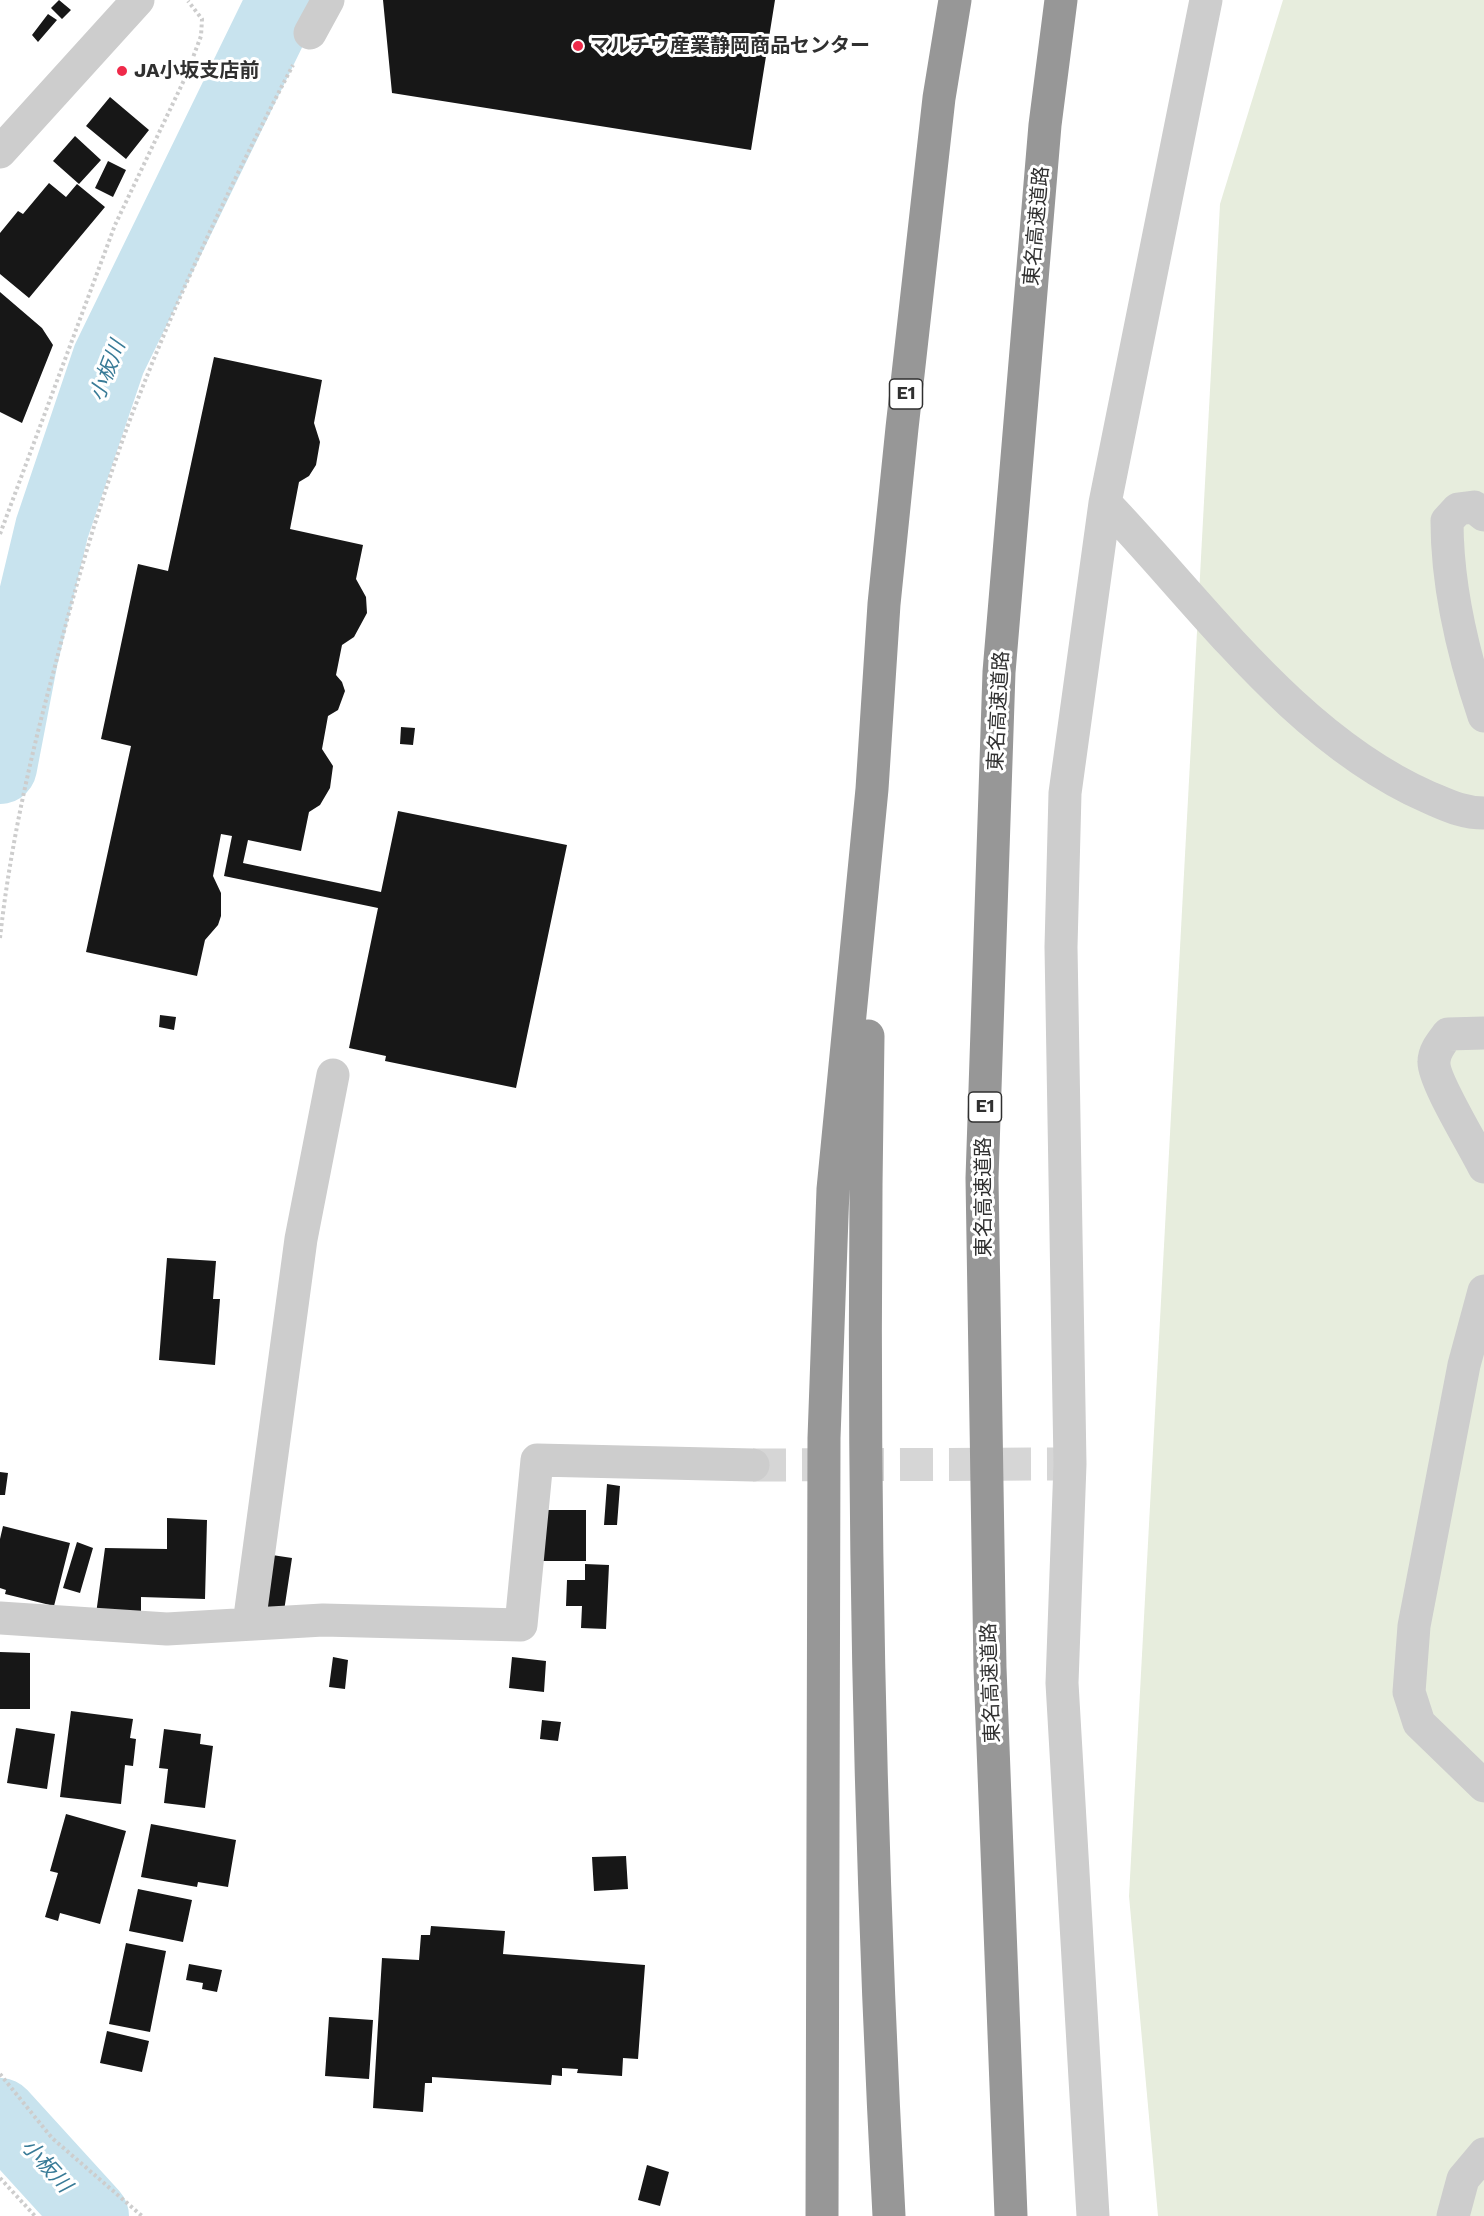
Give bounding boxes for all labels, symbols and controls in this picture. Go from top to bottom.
place label: マルチウ産業静岡商品センター [590,34,870,58]
marker: マルチウ産業静岡商品センター [571,39,585,53]
place label: JA小坂支店前 [134,59,259,83]
marker: JA小坂支店前 [115,64,129,78]
street label: 東名高速道路 [1020,165,1054,287]
water label: 小板川 [85,337,131,405]
road number: E1 [890,379,922,409]
street label: 東名高速道路 [984,650,1014,772]
road number: E1 [968,1092,1002,1122]
street label: 東名高速道路 [972,1137,996,1257]
street label: 東名高速道路 [977,1623,1005,1743]
water label: 小板川 [16,2134,76,2198]

